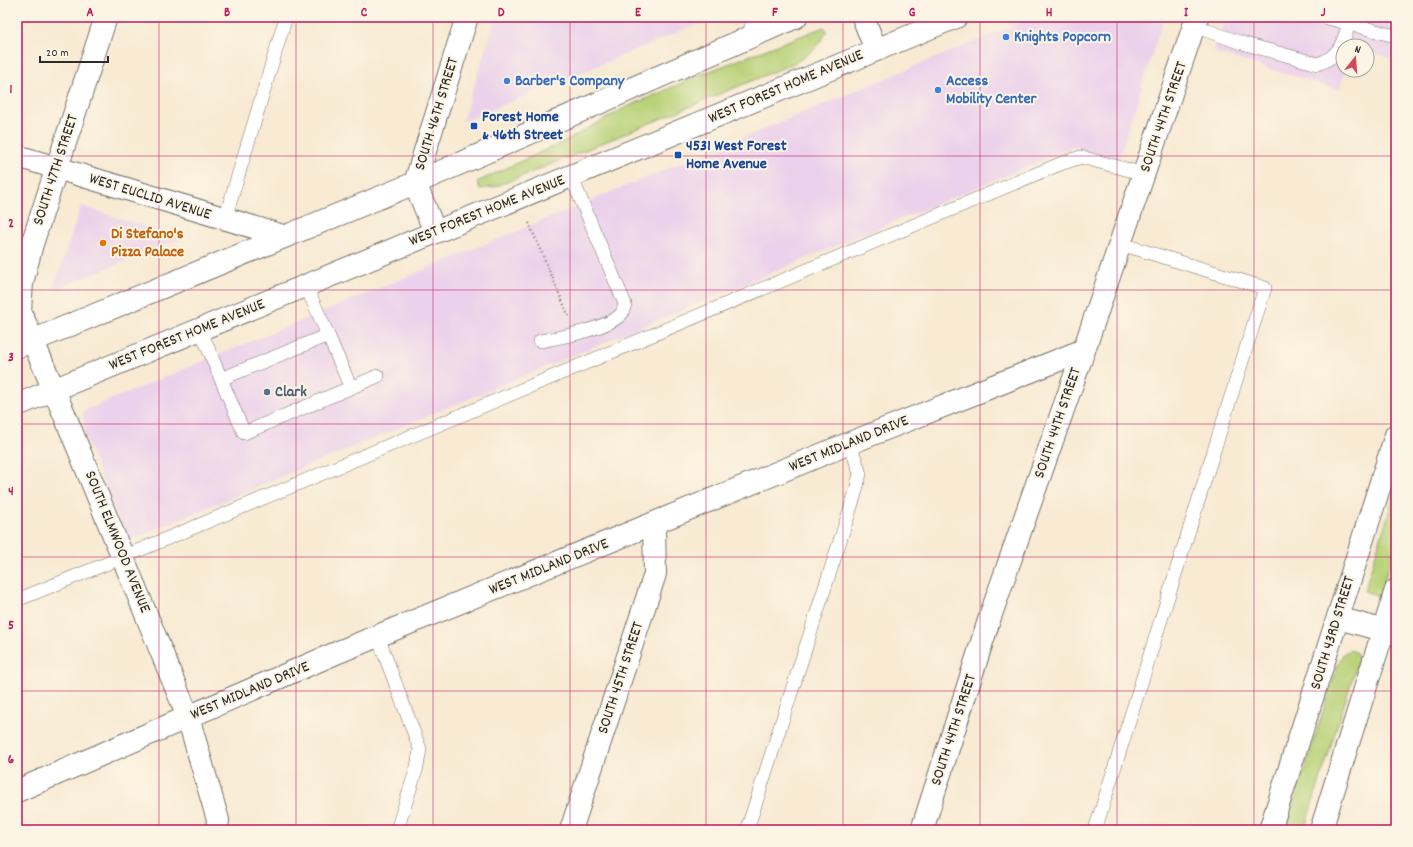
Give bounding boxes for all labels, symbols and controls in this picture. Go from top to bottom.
text: A [86,4,94,23]
text: B [224,4,230,23]
text: C [361,4,368,23]
text: D [498,4,505,23]
text: E [635,4,642,23]
text: F [772,4,778,23]
text: G [909,4,916,23]
text: H [1046,4,1053,23]
text: I [1184,4,1189,23]
text: J [1321,4,1326,23]
place label: Knights Popcorn [1014,26,1111,49]
marker: Knights Popcorn [1001,32,1011,42]
scale bar [40,38,108,64]
north arrow [1335,38,1375,78]
text: N [1352,42,1363,59]
street label: WEST FOREST HOME AVENUE [705,44,868,130]
text: 20 m [46,45,69,62]
street label: SOUTH 46TH STREET [409,54,465,173]
street label: SOUTH 44TH STREET [1134,58,1194,176]
place label: Barber's Company [515,70,626,93]
place label: Access Mobility Center [946,70,1037,111]
marker: Barber's Company [502,76,512,86]
text: 1 [10,81,13,100]
marker: Access Mobility Center [933,85,943,95]
place label: Forest Home & 46th Street [482,106,563,147]
street label: SOUTH 47TH STREET [27,111,85,228]
marker: Forest Home & 46th Street [469,121,479,131]
place label: 4531 West Forest Home Avenue [686,135,787,176]
marker: 4531 West Forest Home Avenue [673,150,683,160]
street label: WEST EUCLID AVENUE [86,168,215,227]
street label: WEST FOREST HOME AVENUE [406,169,569,253]
text: 2 [8,215,14,234]
place label: Di Stefano's Pizza Palace [111,223,184,264]
marker: Di Stefano's Pizza Palace [98,238,108,248]
street label: WEST FOREST HOME AVENUE [106,293,269,377]
text: 3 [8,349,14,368]
street label: SOUTH 44TH STREET [1028,364,1088,482]
place label: Clark [275,381,307,404]
marker: Clark [262,387,272,397]
street label: WEST MIDLAND DRIVE [786,409,913,478]
street label: SOUTH ELMWOOD AVENUE [78,467,156,617]
text: 4 [8,483,14,502]
street label: WEST MIDLAND DRIVE [486,532,613,601]
street label: SOUTH 43RD STREET [1305,573,1361,693]
text: 5 [8,617,14,636]
street label: SOUTH 45TH STREET [592,618,650,737]
street label: WEST MIDLAND DRIVE [187,655,314,726]
street label: SOUTH 44TH STREET [925,671,983,789]
text: 6 [8,751,15,770]

